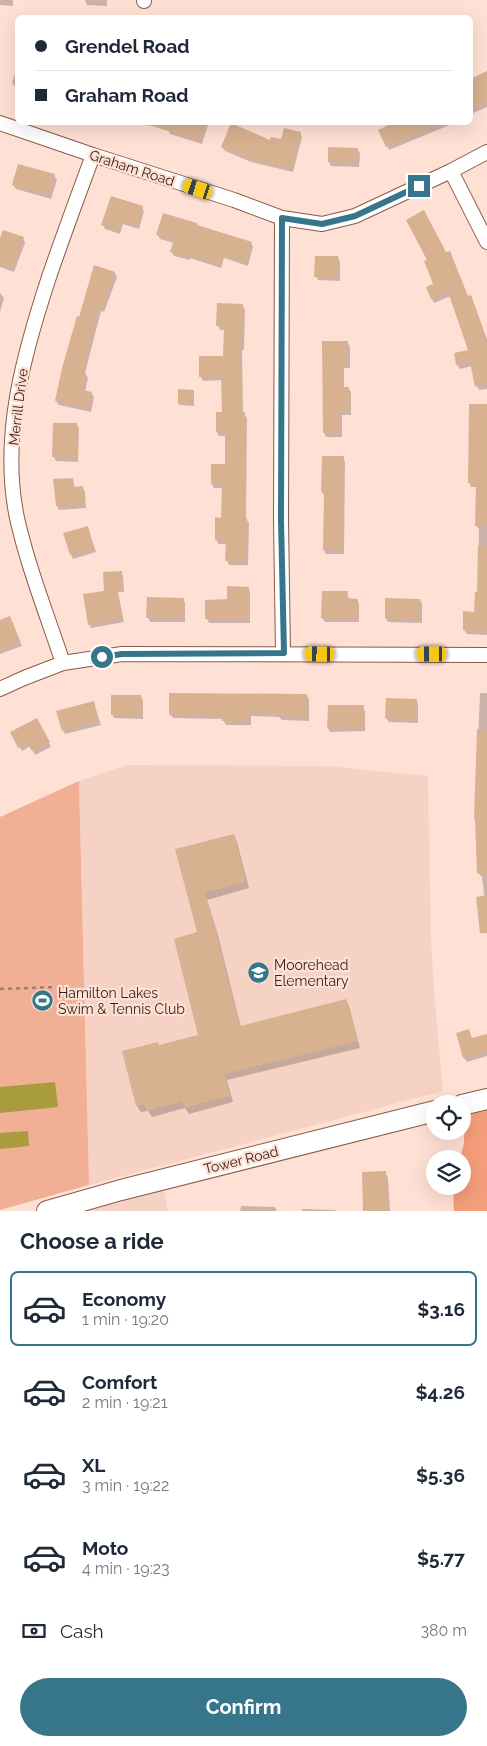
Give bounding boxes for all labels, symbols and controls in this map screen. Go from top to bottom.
text: Grendel Road [65,35,190,57]
text: Graham Road [65,84,189,106]
street label: Graham Road [88,147,176,189]
route end [408,175,430,197]
car [181,177,214,201]
street label: Merrill Drive [5,368,31,446]
route start [91,646,113,668]
car [304,646,335,662]
car [417,647,447,662]
place label: Moorehead Elementary [274,957,349,989]
school or university icon: Moorehead Elementary [246,961,270,985]
place label: Hamilton Lakes Swim & Tennis Club [58,985,185,1017]
sports icon: Hamilton Lakes Swim & Tennis Club [30,989,54,1013]
map controls [426,1095,471,1195]
button: locate [426,1095,471,1140]
street label: Tower Road [202,1143,280,1177]
button: layers [426,1150,471,1195]
text: Choose a ride [20,1228,164,1254]
icon: car [22,1286,67,1331]
text: Economy [82,1288,166,1310]
text: $3.16 [417,1298,465,1320]
text: 1 min · 19:20 [82,1310,169,1329]
icon: car [22,1369,67,1414]
text: Comfort [82,1371,157,1393]
text: $4.26 [416,1381,465,1403]
text: 2 min · 19:21 [82,1393,168,1412]
icon: car [22,1452,67,1497]
text: XL [82,1454,105,1476]
text: $5.36 [416,1464,465,1486]
text: 3 min · 19:22 [82,1476,169,1495]
icon: car [22,1535,67,1580]
text: Moto [82,1537,128,1559]
text: $5.77 [417,1547,465,1569]
text: 4 min · 19:23 [82,1559,170,1578]
icon: cash [20,1617,48,1645]
text: Cash [60,1620,104,1642]
text: 380 m [420,1621,467,1640]
button: Confirm [20,1678,467,1736]

